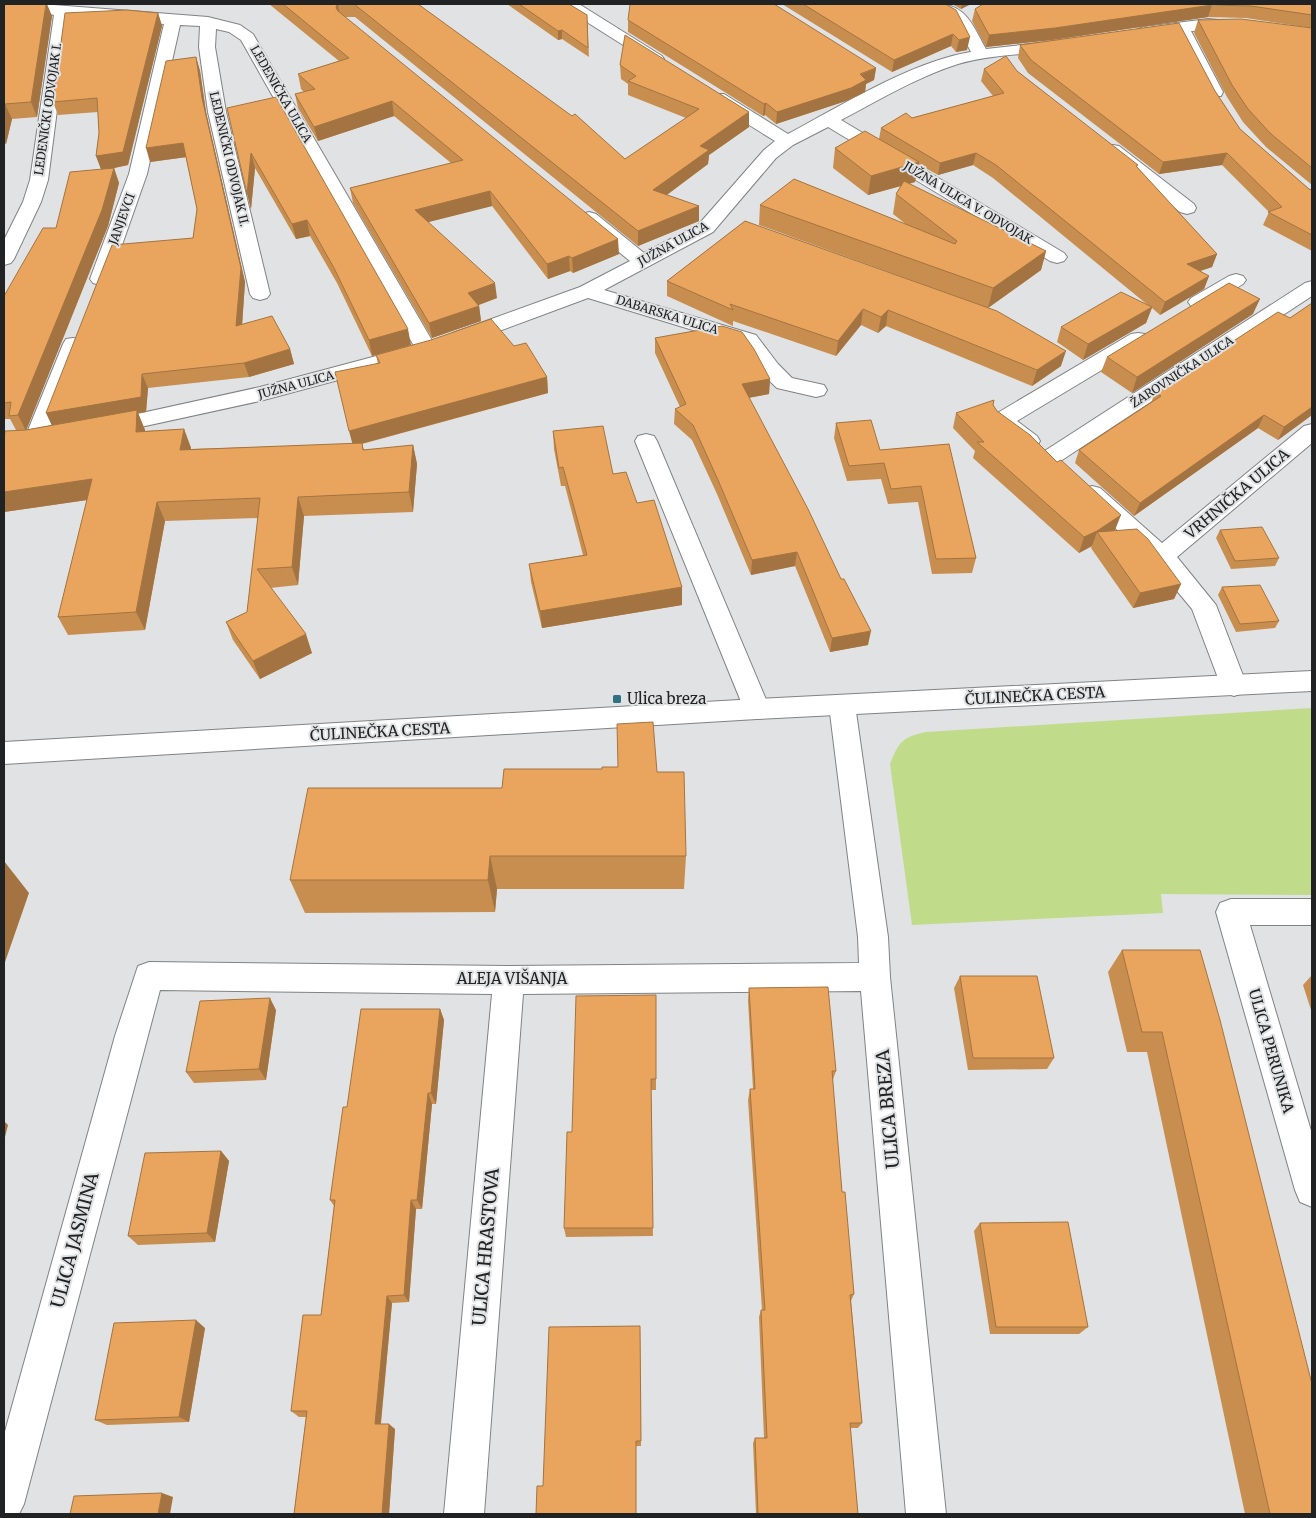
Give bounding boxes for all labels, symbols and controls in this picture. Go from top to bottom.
street label: LEDENIČKI ODVOJAK I. [30,42,64,176]
street label: LEDENIČKA ULICA [247,42,317,146]
street label: LEDENIČKI ODVOJAK II. [207,90,253,228]
street label: JUŽNA ULICA V. ODVOJAK [900,157,1036,247]
street label: JANJEVCI [105,191,138,248]
street label: JUŽNA ULICA [634,217,711,270]
street label: DABARSKA ULICA [614,292,721,337]
street label: ŽAROVNIČKA ULICA [1127,332,1236,410]
street label: JUŽNA ULICA [255,366,336,402]
street label: VRHNIČKA ULICA [1179,443,1293,544]
street label: ČULINEČKA CESTA [964,681,1106,709]
place label: Ulica breza [627,689,706,708]
marker: Ulica breza [611,693,623,705]
street label: ČULINEČKA CESTA [309,717,451,745]
street label: ALEJA VIŠANJA [456,968,568,988]
street label: ULICA PERUNIKA [1245,986,1298,1116]
street label: ULICA BREZA [871,1048,904,1170]
street label: ULICA HRASTOVA [467,1167,504,1327]
street label: ULICA JASMINA [45,1169,104,1310]

